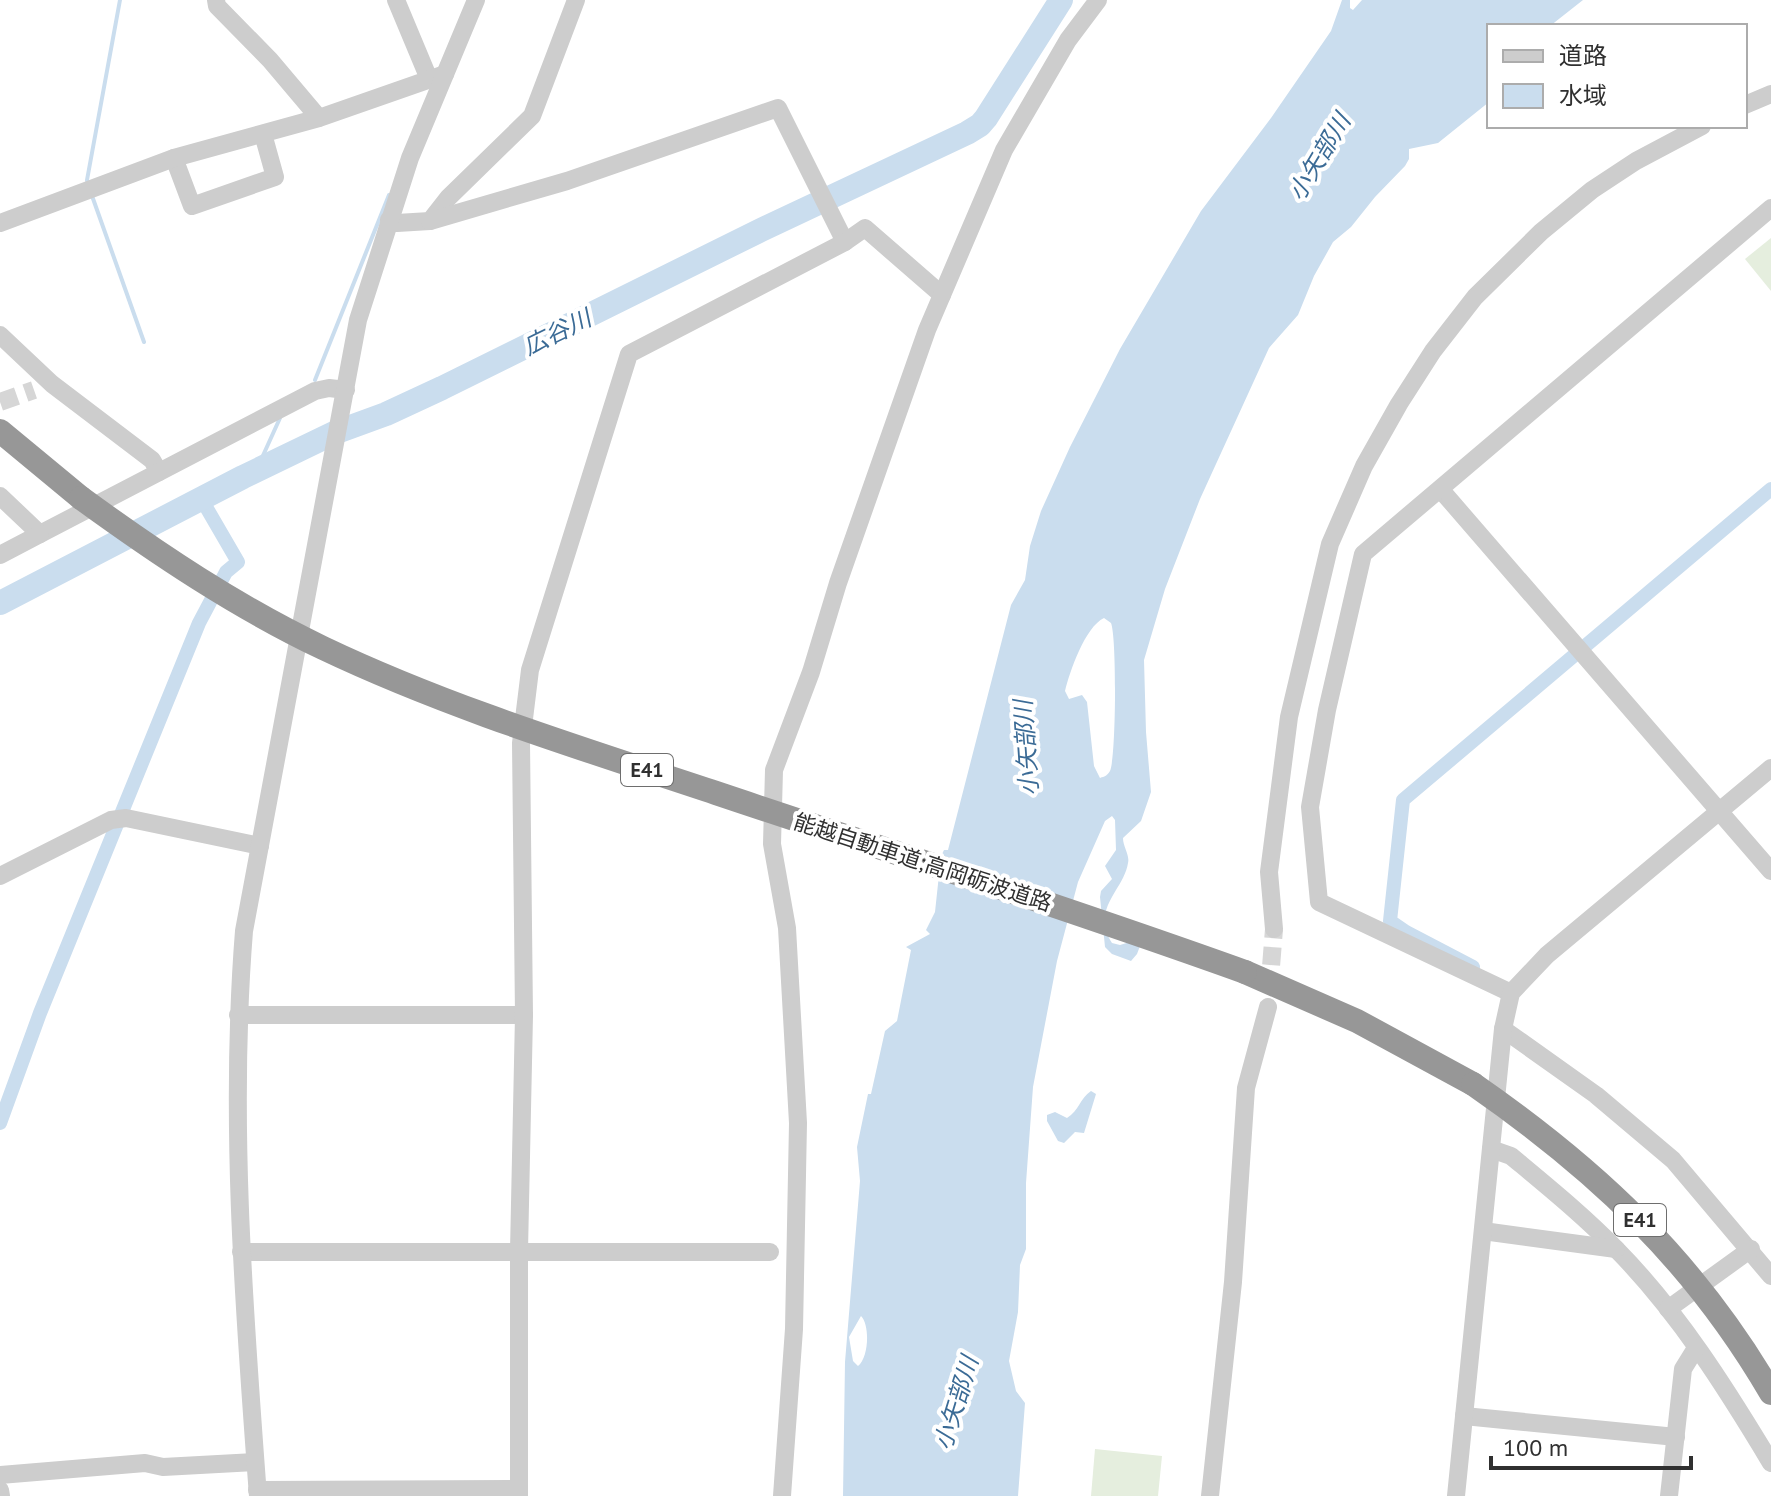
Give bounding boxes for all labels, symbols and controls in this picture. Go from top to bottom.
legend [1487,24,1747,128]
text: 道路 [1559,40,1607,71]
text: 水域 [1559,80,1607,111]
water label: 小矢部川 [1281,105,1359,206]
water label: 広谷川 [518,301,599,362]
water label: 小矢部川 [1007,696,1045,797]
road number: E41 [621,754,673,786]
street label: 能越自動車道;高岡砺波道路 [790,807,1056,917]
road number: E41 [1614,1204,1666,1236]
water label: 小矢部川 [927,1350,986,1453]
scale bar [1491,1420,1691,1470]
text: 100 m [1503,1432,1568,1463]

